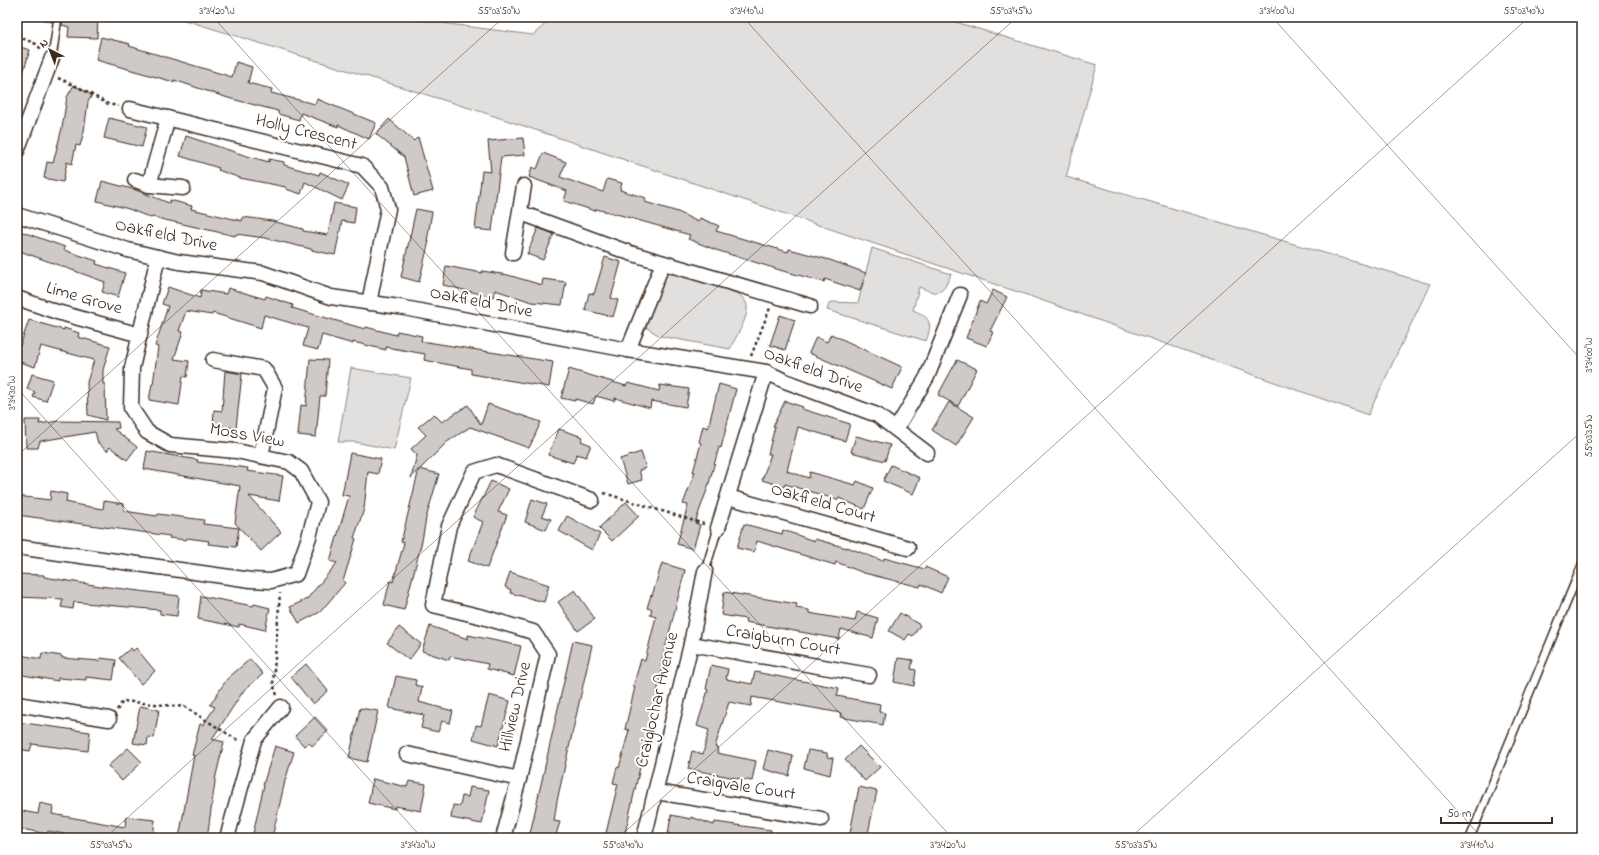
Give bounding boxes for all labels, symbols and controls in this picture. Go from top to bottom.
text: 3°34'20"W [199,4,235,19]
text: 55°03'50"N [478,4,521,19]
text: 3°34'10"W [730,4,764,19]
text: 55°03'45"N [990,4,1033,19]
text: 3°34'00"W [1260,4,1295,19]
text: 55°03'40"N [1503,4,1545,19]
north arrow [30,30,70,70]
text: N [36,35,52,52]
street label: Holly Crescent [253,108,359,158]
street label: Oakfield Drive [112,212,221,260]
street label: Lime Grove [43,276,126,323]
street label: Oakfield Drive [427,280,536,326]
text: 3°34'00"W [1582,337,1597,372]
street label: Oakfield Drive [760,341,867,401]
text: 3°34'30"W [5,375,20,410]
text: 55°03'35"N [1582,414,1597,457]
street label: Moss View [208,417,287,455]
street label: Oakfield Court [768,477,878,531]
street label: Craigburn Court [724,618,842,665]
street label: Craiglochar Avenue [630,629,687,771]
street label: Hillview Drive [493,658,539,755]
street label: Craigvale Court [685,766,797,809]
scale bar [1441,799,1552,825]
text: 50 m [1447,805,1471,823]
text: 55°03'45"N [90,838,133,853]
text: 3°34'30"W [401,838,436,853]
text: 55°03'40"N [602,838,644,853]
text: 3°34'20"W [930,838,966,853]
text: 55°03'35"N [1115,838,1158,853]
text: 3°34'10"W [1460,838,1494,853]

